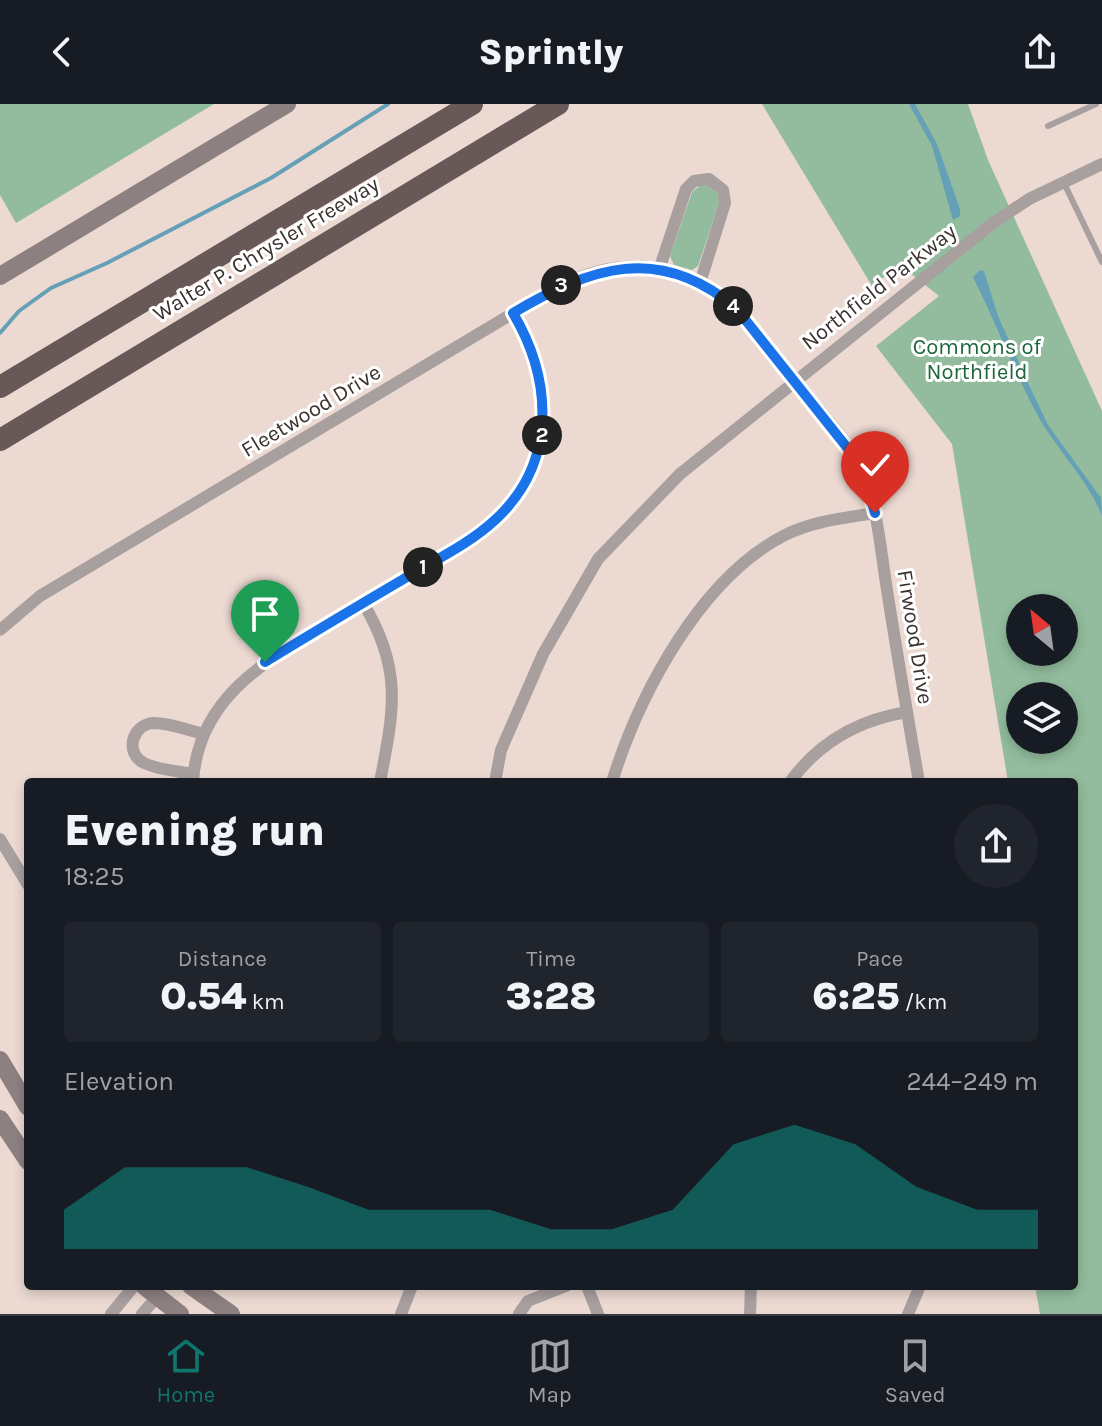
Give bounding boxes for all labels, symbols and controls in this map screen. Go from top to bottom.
icon: back [40,30,84,74]
icon: share [1018,30,1062,74]
text: Sprintly [479,31,623,73]
street label: Walter P. Chrysler Freeway [148,171,384,327]
street label: Northfield Parkway [796,218,962,356]
pin: 3 [541,265,581,305]
text: 3 [554,272,568,298]
pin: 4 [713,286,753,326]
text: 4 [726,293,740,319]
park label: Commons of Northfield [913,334,1042,385]
street label: Fleetwood Drive [237,359,385,463]
pin: 2 [522,415,562,455]
text: 2 [535,422,549,448]
pin [841,431,909,513]
icon: check [853,443,897,487]
pin: 1 [403,547,443,587]
text: 1 [419,554,427,580]
street label: Firwood Drive [892,568,938,706]
pin [231,580,299,662]
icon: arrive [243,592,287,636]
north arrow [1006,594,1078,666]
map controls [1006,594,1078,754]
button: layers [1006,682,1078,754]
button: share [954,804,1038,888]
text: Evening run [64,805,325,856]
text: 18:25 [64,861,124,892]
text: Distance [178,946,267,972]
text: Time [526,946,576,972]
text: Pace [856,946,903,972]
text: 0.54 [160,972,246,1019]
text: 3:28 [505,972,597,1019]
text: 6:25 [812,972,900,1019]
text: km [246,989,285,1015]
text: /km [900,989,947,1015]
text: Elevation [64,1066,174,1097]
text: 244–249 m [906,1066,1038,1097]
tab: Home [156,1334,215,1408]
tab: Map [528,1334,572,1408]
tab: Saved [885,1334,946,1408]

